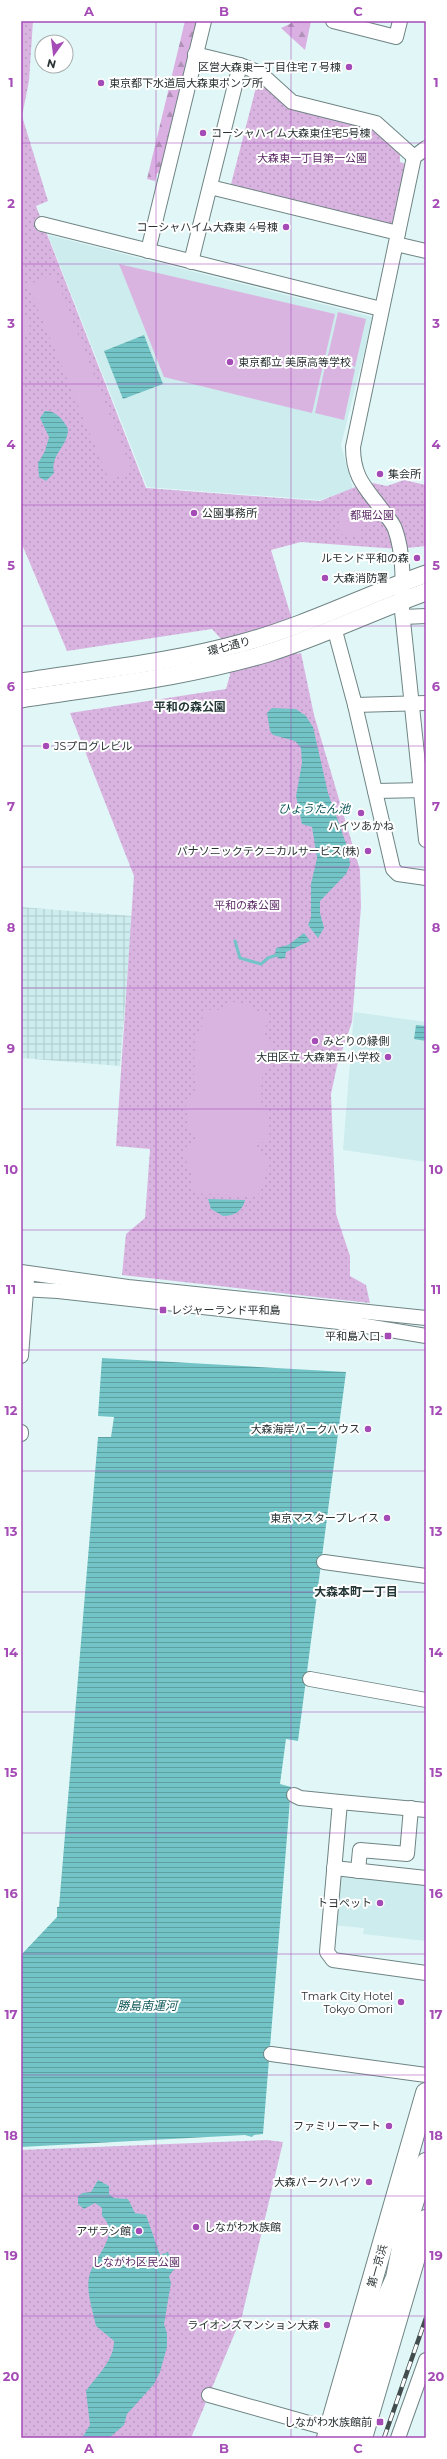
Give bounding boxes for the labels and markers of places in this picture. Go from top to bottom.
place label: 区営大森東一丁目住宅７号棟 [198,60,341,74]
marker: 区営大森東一丁目住宅７号棟 [344,62,354,72]
place label: 東京都下水道局大森東ポンプ所 [109,76,264,90]
marker: 東京都下水道局大森東ポンプ所 [96,78,106,88]
place label: コーシャハイム大森東住宅5号棟 [211,126,371,140]
marker: コーシャハイム大森東住宅5号棟 [198,128,208,138]
place label: コーシャハイム大森東 4号棟 [137,220,278,234]
marker: コーシャハイム大森東 4号棟 [281,222,291,232]
place label: 東京都立 美原高等学校 [238,355,351,369]
marker: 東京都立 美原高等学校 [225,357,235,367]
place label: 集会所 [388,467,422,481]
marker: 集会所 [375,469,385,479]
place label: 公園事務所 [202,506,258,520]
marker: 公園事務所 [189,508,199,518]
place label: ルモンド平和の森 [321,551,409,565]
marker: ルモンド平和の森 [412,553,422,563]
place label: 大森消防署 [333,571,388,585]
marker: 大森消防署 [320,573,330,583]
place label: JSプログレビル [53,739,132,753]
marker: JSプログレビル [41,741,51,751]
marker: ハイツあかね [356,808,366,818]
place label: ハイツあかね [328,819,394,833]
place label: パナソニックテクニカルサービス(株) [177,844,360,858]
marker: パナソニックテクニカルサービス(株) [363,846,373,856]
place label: みどりの縁側 [323,1034,389,1048]
marker: みどりの縁側 [310,1036,320,1046]
place label: 大田区立 大森第五小学校 [256,1050,380,1064]
marker: 大田区立 大森第五小学校 [383,1052,393,1062]
place label: レジャーランド平和島 [171,1303,280,1317]
marker: レジャーランド平和島 [158,1305,168,1315]
place label: 平和島入口 [325,1329,380,1343]
marker: 平和島入口 [383,1331,393,1341]
place label: 大森海岸パークハウス [251,1422,360,1436]
marker: 大森海岸パークハウス [363,1424,373,1434]
place label: 東京マスタープレイス [270,1511,379,1525]
marker: 東京マスタープレイス [382,1513,392,1523]
place label: トヨペット [317,1896,372,1910]
marker: トヨペット [375,1898,385,1908]
place label: Tmark City Hotel Tokyo Omori [302,1989,393,2016]
marker: Tmark City Hotel Tokyo Omori [396,1997,406,2007]
place label: ファミリーマート [293,2119,381,2133]
marker: ファミリーマート [384,2121,394,2131]
place label: 大森パークハイツ [274,2175,361,2189]
marker: 大森パークハイツ [364,2177,374,2187]
place label: しながわ水族館 [204,2220,281,2234]
marker: しながわ水族館 [191,2222,201,2232]
place label: アザラシ館 [76,2224,131,2238]
marker: アザラシ館 [134,2226,144,2236]
place label: ライオンズマンション大森 [187,2318,319,2332]
marker: ライオンズマンション大森 [322,2320,332,2330]
place label: しながわ水族館前 [284,2415,372,2429]
marker: しながわ水族館前 [375,2417,385,2427]

